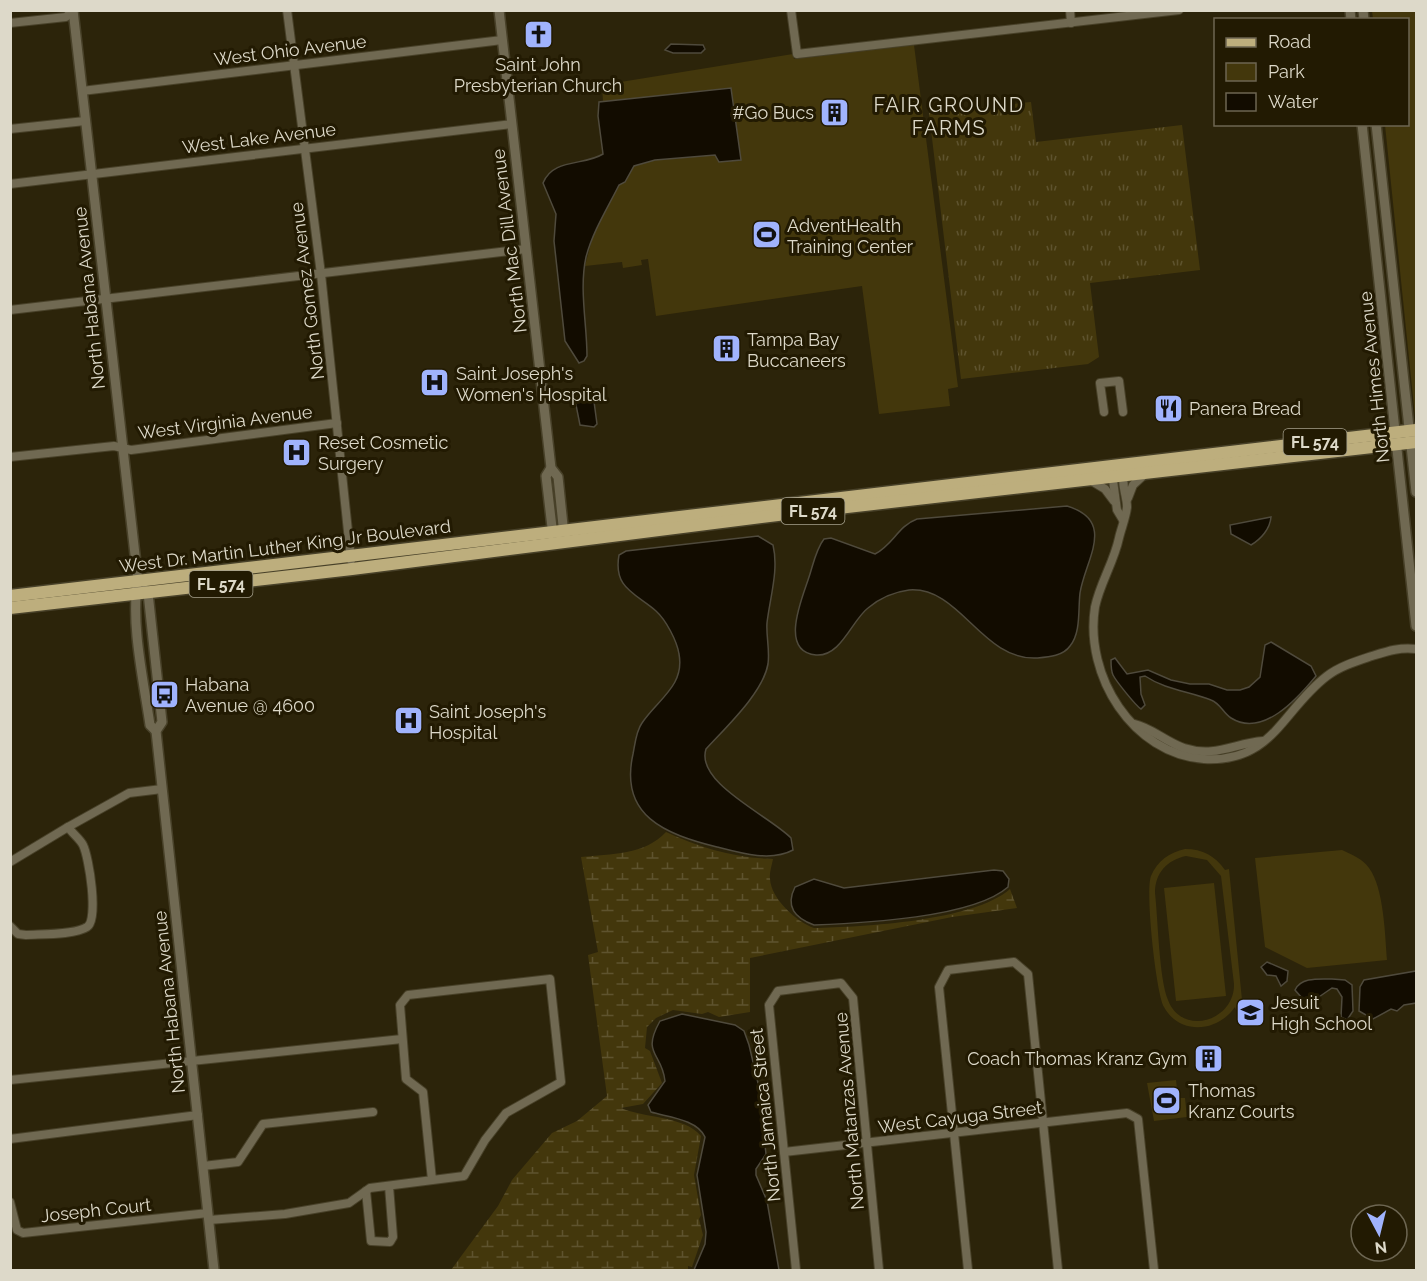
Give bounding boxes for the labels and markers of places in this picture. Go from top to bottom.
church icon: Saint John Presbyterian Church [522,19,554,51]
place label: Saint John Presbyterian Church [454,54,622,96]
building icon: #Go Bucs [819,96,851,128]
place label: #Go Bucs [732,102,814,123]
place label: AdventHealth Training Center [787,215,914,257]
sports icon: AdventHealth Training Center [750,219,782,251]
place label: Tampa Bay Buccaneers [747,329,846,371]
building icon: Tampa Bay Buccaneers [710,333,742,365]
place label: Saint Joseph's Women's Hospital [456,363,607,405]
hospital icon: Saint Joseph's Women's Hospital [419,367,451,399]
restaurant icon: Panera Bread [1152,392,1184,424]
place label: Panera Bread [1189,398,1301,419]
place label: Reset Cosmetic Surgery [318,432,449,474]
hospital icon: Reset Cosmetic Surgery [281,436,313,468]
place label: Habana Avenue @ 4600 [185,674,315,716]
bus stop icon: Habana Avenue @ 4600 [148,678,180,710]
place label: Saint Joseph's Hospital [429,701,546,743]
hospital icon: Saint Joseph's Hospital [392,705,424,737]
place label: Jesuit High School [1271,992,1372,1034]
school or university icon: Jesuit High School [1234,996,1266,1028]
building icon: Coach Thomas Kranz Gym [1192,1042,1224,1074]
place label: Coach Thomas Kranz Gym [967,1048,1187,1069]
place label: Thomas Kranz Courts [1188,1080,1295,1122]
sports icon: Thomas Kranz Courts [1151,1084,1183,1116]

